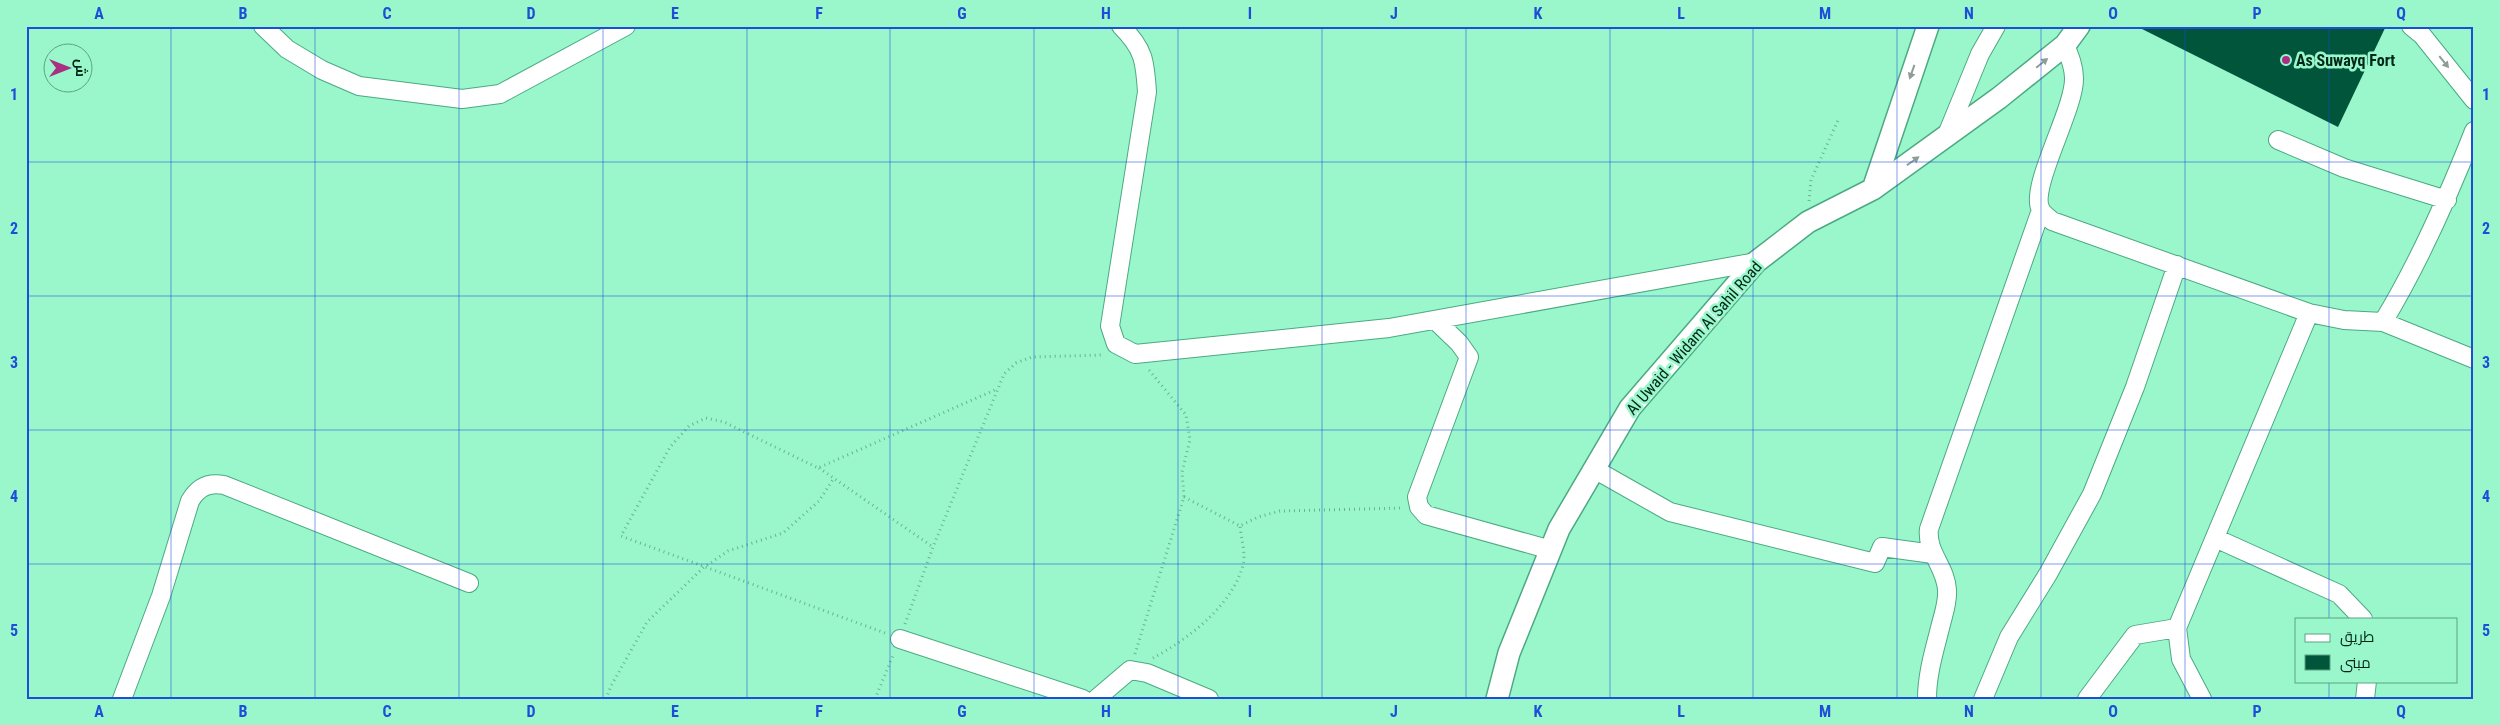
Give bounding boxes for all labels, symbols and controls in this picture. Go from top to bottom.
text: A [94,4,104,23]
text: B [239,4,248,23]
text: C [382,4,392,23]
text: D [526,4,536,23]
text: E [671,4,679,23]
text: F [815,4,823,23]
text: G [957,4,967,23]
text: H [1101,4,1111,23]
text: I [1248,4,1252,23]
text: J [1390,4,1398,23]
text: K [1534,4,1543,23]
text: L [1677,4,1685,23]
text: M [1819,4,1831,23]
text: N [1964,4,1974,23]
text: O [2108,4,2118,23]
text: P [2252,4,2262,23]
text: Q [2396,4,2406,23]
north arrow [42,42,92,92]
place label: As Suwayq Fort [2296,51,2395,70]
marker: As Suwayq Fort [2280,54,2292,66]
one-way arrow [2438,55,2449,68]
one-way arrow [2036,58,2048,69]
text: ش [72,59,89,77]
one-way arrow [1908,65,1915,80]
text: 1 [10,85,18,104]
text: 1 [2482,85,2490,104]
one-way arrow [1906,156,1919,166]
text: 2 [10,219,18,238]
text: 2 [2482,219,2490,238]
street label: Al Uwaid - Widam Al Sahil Road [1622,257,1766,419]
text: 3 [10,353,18,372]
text: 3 [2482,353,2490,372]
text: 4 [10,487,18,506]
text: 4 [2482,487,2490,506]
legend [2295,618,2458,682]
text: 5 [10,621,18,640]
text: 5 [2482,621,2490,640]
text: طريق [2340,628,2374,647]
text: مبنى [2340,654,2371,673]
text: A [94,702,104,721]
text: B [239,702,248,721]
text: C [382,702,392,721]
text: D [526,702,536,721]
text: E [671,702,679,721]
text: F [815,702,823,721]
text: G [957,702,967,721]
text: H [1101,702,1111,721]
text: I [1248,702,1252,721]
text: J [1390,702,1398,721]
text: K [1534,702,1543,721]
text: L [1677,702,1685,721]
text: M [1819,702,1831,721]
text: N [1964,702,1974,721]
text: O [2108,702,2118,721]
text: P [2252,702,2262,721]
text: Q [2396,702,2406,721]

